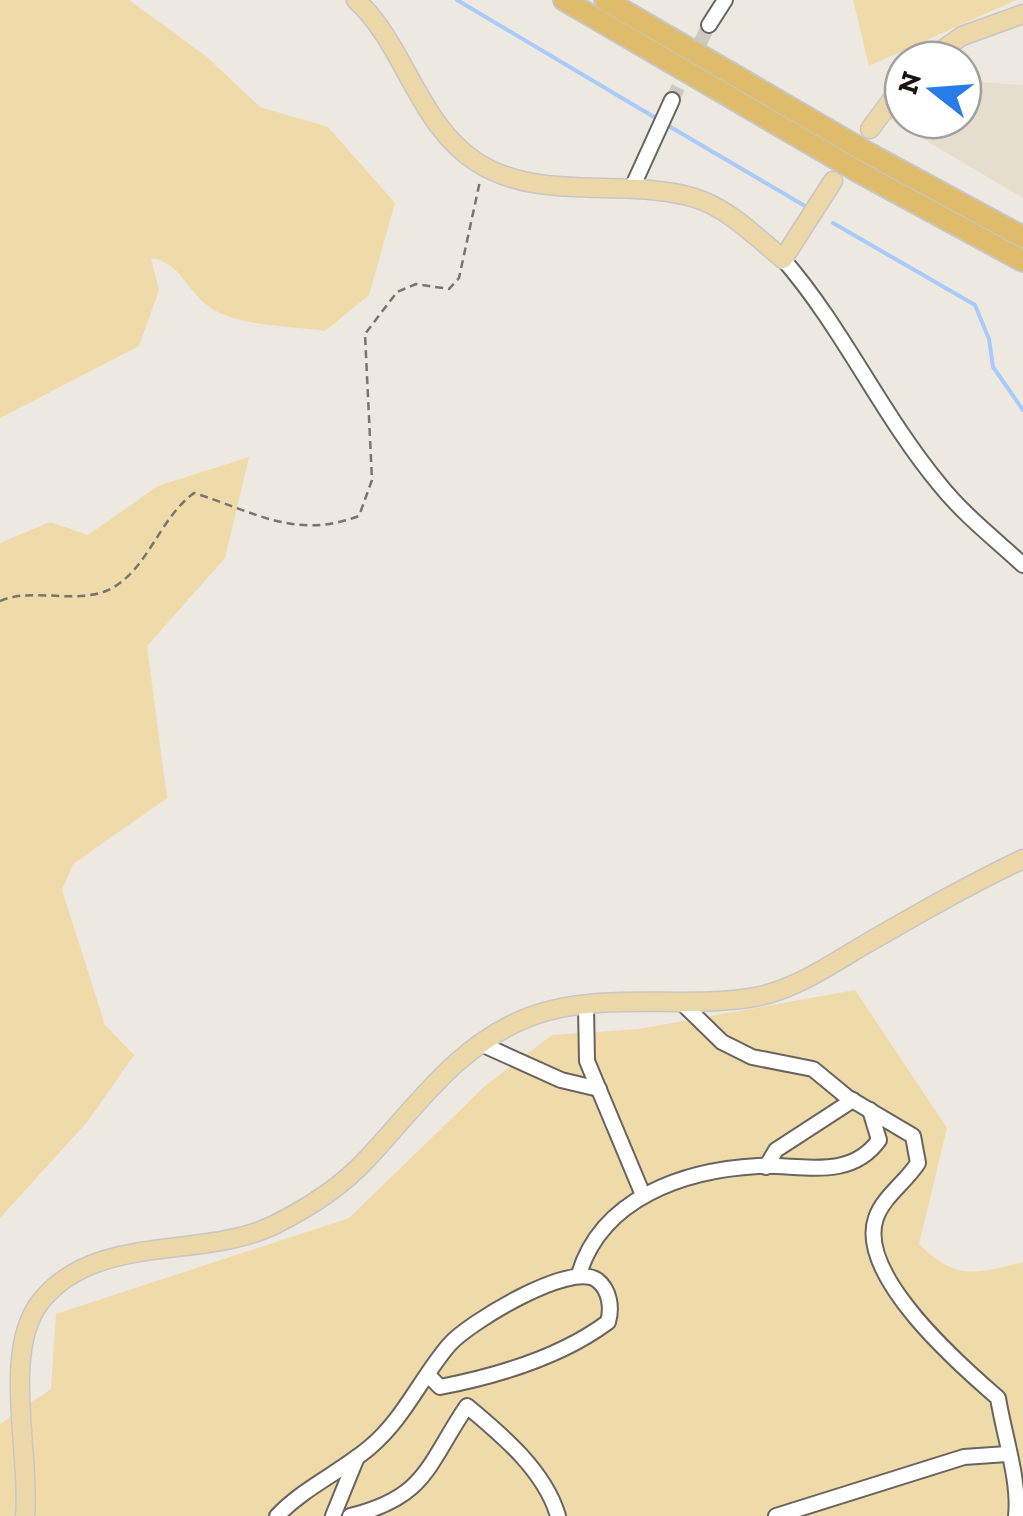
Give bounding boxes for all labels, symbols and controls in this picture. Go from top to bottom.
north arrow [883,40,983,140]
text: N [891,68,928,98]

